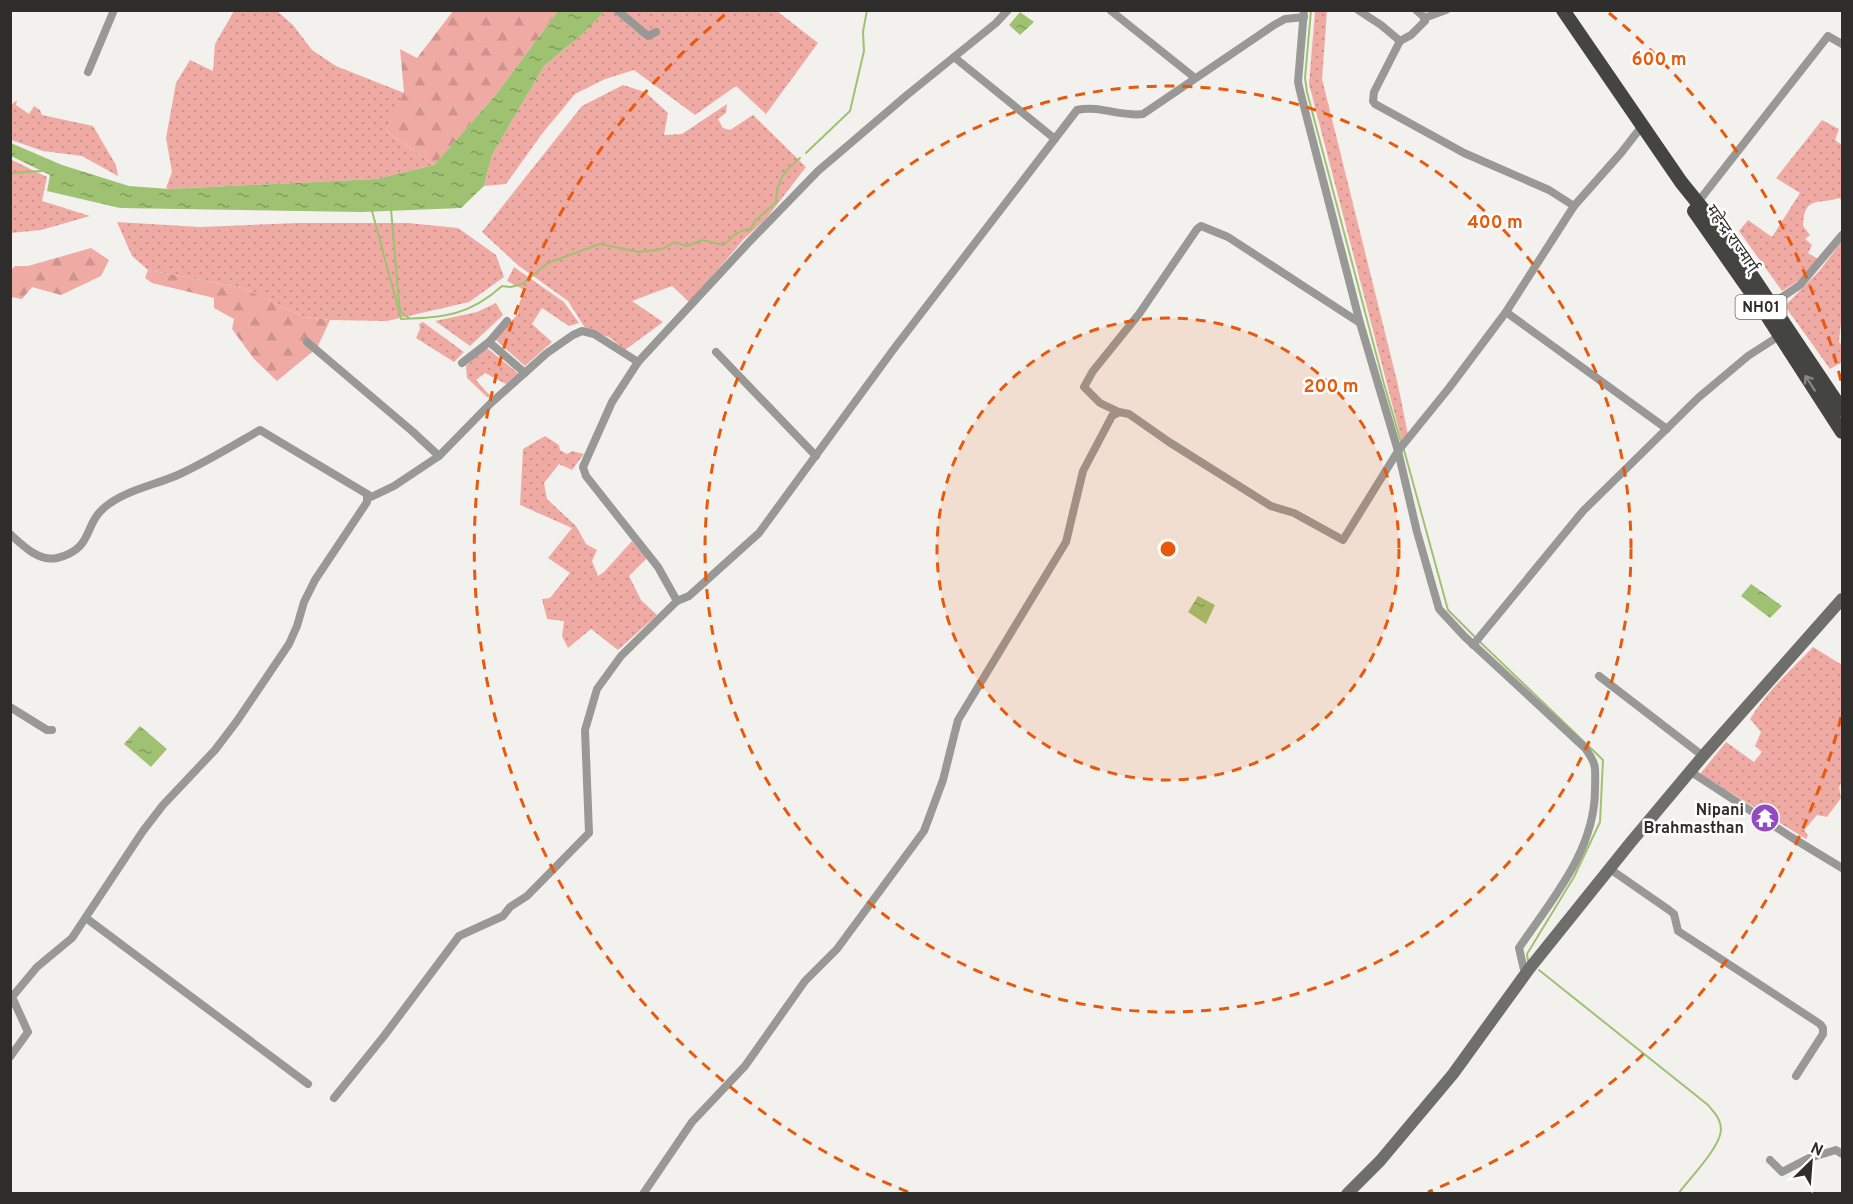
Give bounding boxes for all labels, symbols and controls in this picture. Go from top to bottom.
text: 600 m [1631,49,1687,72]
street label: महेन्द्र राज्मार्ग् [1701,201,1764,279]
text: 400 m [1467,212,1523,235]
road number: NH01 [1736,295,1786,319]
one-way arrow [1804,375,1816,392]
text: 200 m [1303,376,1359,399]
centre of rings [1158,539,1178,559]
place label: Nipani Brahmasthan [1643,801,1744,839]
temple icon: Nipani Brahmasthan [1749,802,1781,834]
north arrow [1781,1132,1841,1192]
text: N [1807,1139,1826,1162]

